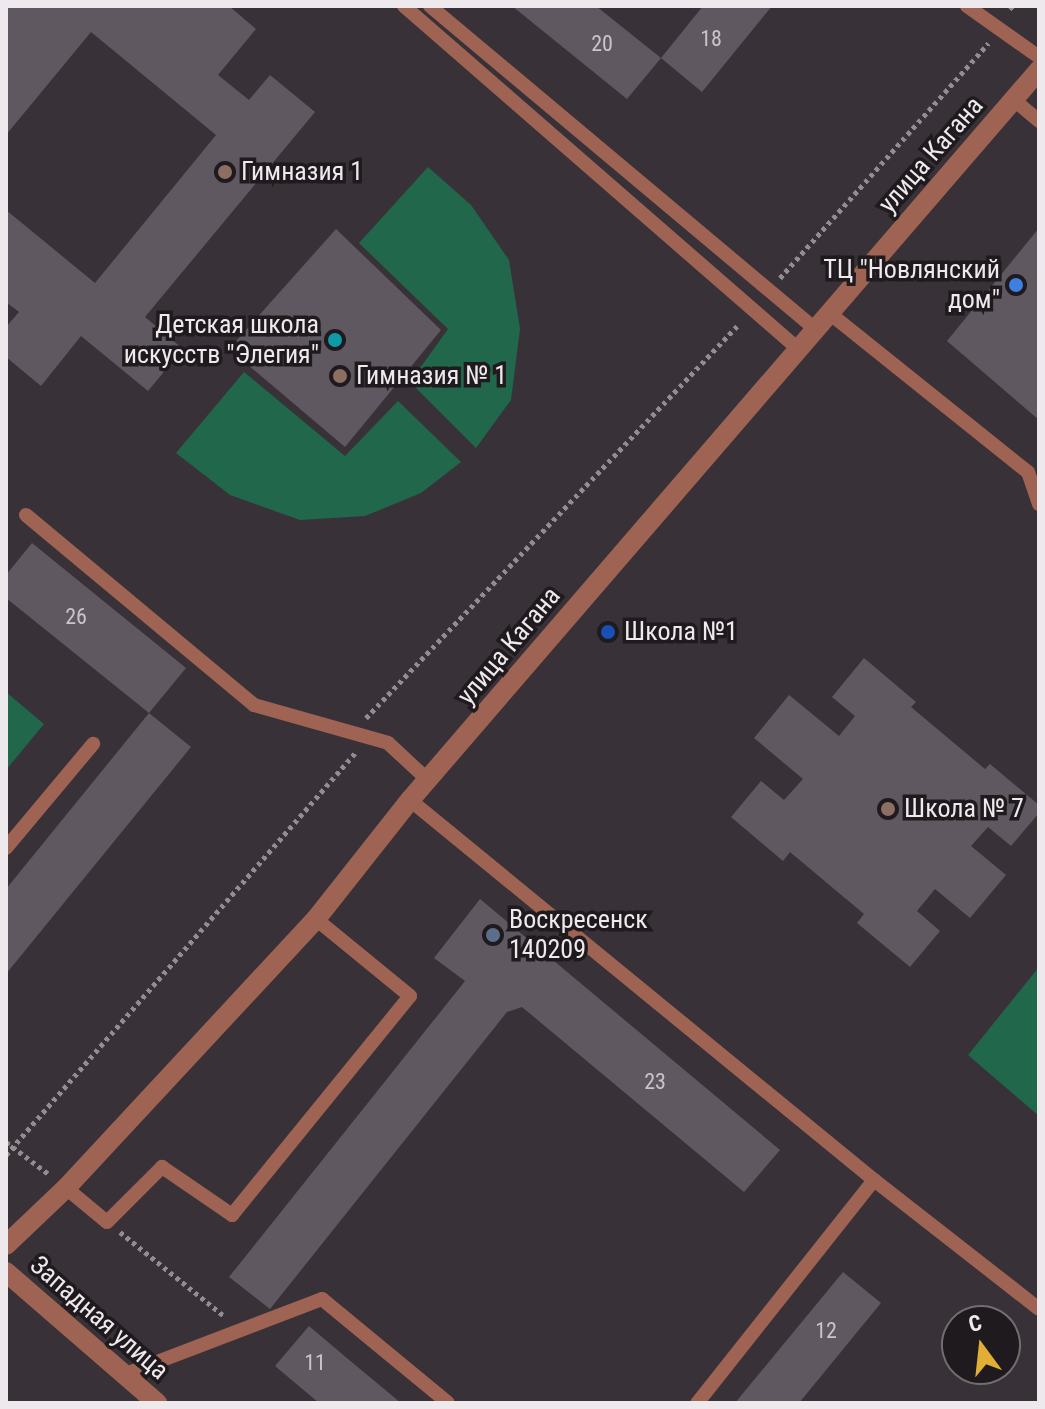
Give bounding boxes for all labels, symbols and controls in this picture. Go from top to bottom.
house number: 18 [700,26,722,52]
house number: 20 [591,31,613,57]
street label: улица Кагана [872,91,990,219]
place label: Гимназия 1 [241,156,363,188]
marker: Гимназия 1 [216,163,234,181]
place label: ТЦ "Новлянский дом" [823,254,1000,316]
marker: ТЦ "Новлянский дом" [1007,276,1025,294]
place label: Детская школа искусств "Элегия" [124,309,319,370]
marker: Детская школа искусств "Элегия" [326,331,344,349]
place label: Гимназия № 1 [356,360,507,392]
marker: Гимназия № 1 [331,367,349,385]
street label: улица Кагана [451,581,567,711]
house number: 26 [65,604,87,630]
place label: Школа №1 [624,616,738,648]
marker: Школа №1 [599,623,617,641]
place label: Школа № 7 [904,793,1024,825]
marker: Школа № 7 [879,800,897,818]
place label: Воскресенск 140209 [509,904,648,966]
marker: Воскресенск 140209 [484,926,502,944]
house number: 23 [644,1069,666,1095]
street label: Западная улица [24,1250,174,1386]
north arrow [941,1305,1021,1385]
text: С [966,1310,984,1337]
house number: 12 [815,1318,837,1344]
house number: 11 [304,1350,326,1376]

